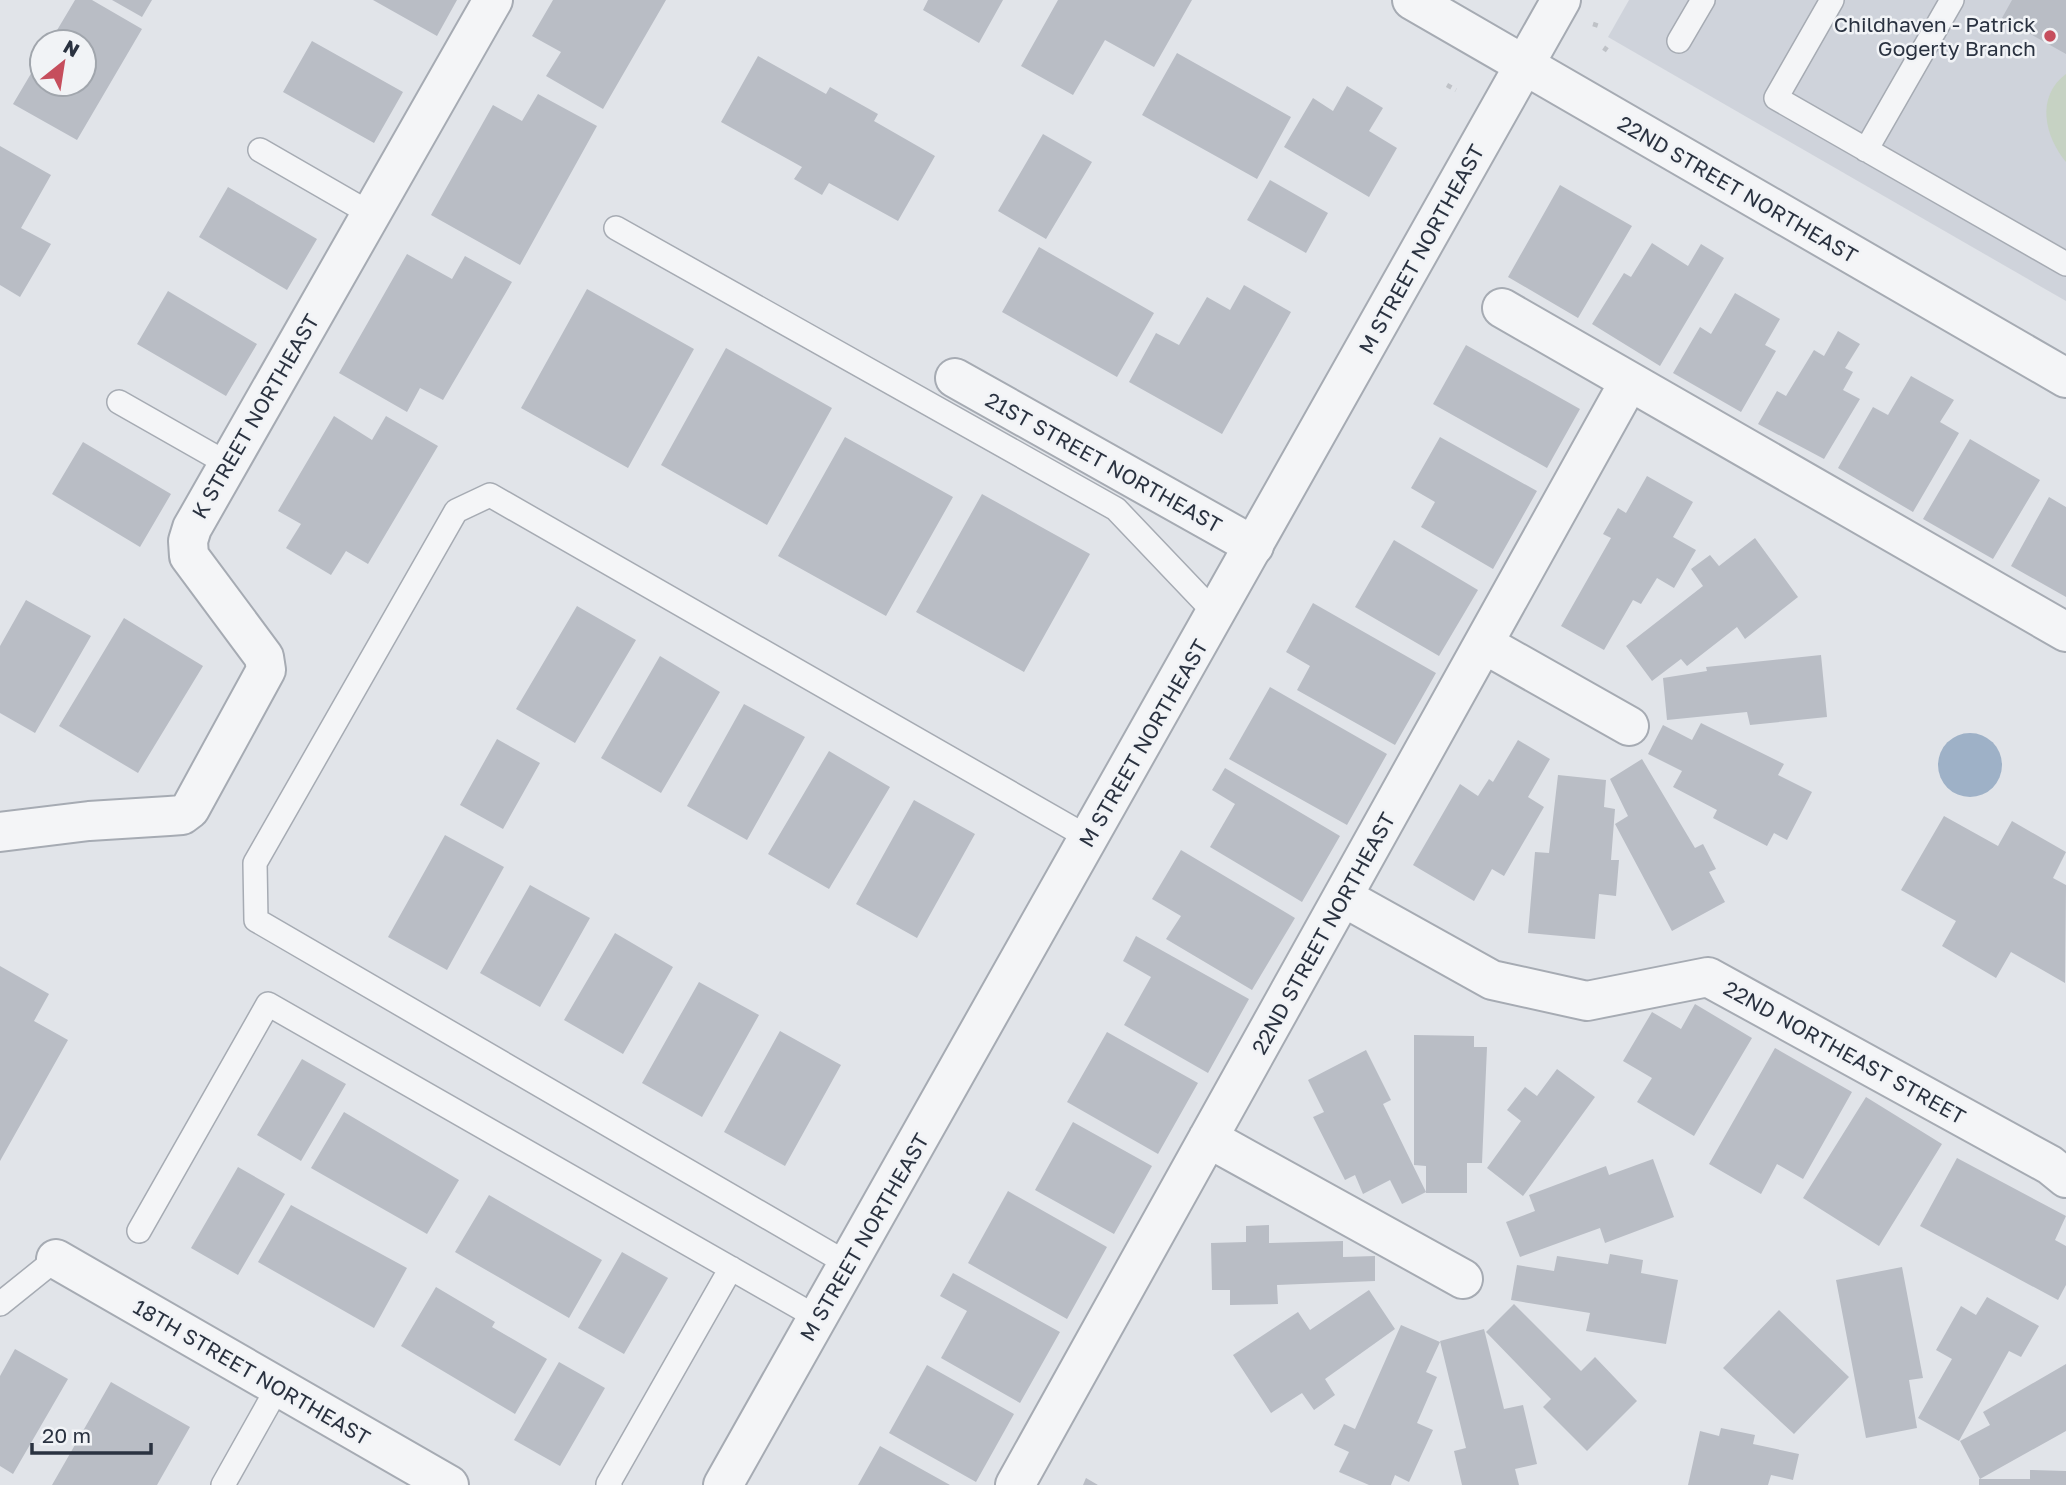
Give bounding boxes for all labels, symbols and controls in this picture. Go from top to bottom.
place label: Childhaven - Patrick Gogerty Branch [1834,11,2036,61]
north arrow [28,28,98,98]
marker: Childhaven - Patrick Gogerty Branch [2042,28,2058,44]
text: N [60,34,84,61]
street label: 22ND STREET NORTHEAST [1614,110,1862,268]
street label: M STREET NORTHEAST [1353,140,1489,358]
street label: K STREET NORTHEAST [186,309,324,523]
street label: 21ST STREET NORTHEAST [981,386,1227,538]
street label: M STREET NORTHEAST [1073,635,1213,851]
street label: 22ND STREET NORTHEAST [1246,808,1400,1058]
street label: 22ND NORTHEAST STREET [1720,975,1970,1129]
street label: M STREET NORTHEAST [794,1129,934,1345]
street label: 18TH STREET NORTHEAST [129,1293,375,1451]
scale bar [32,1412,150,1456]
text: 20 m [42,1422,91,1448]

